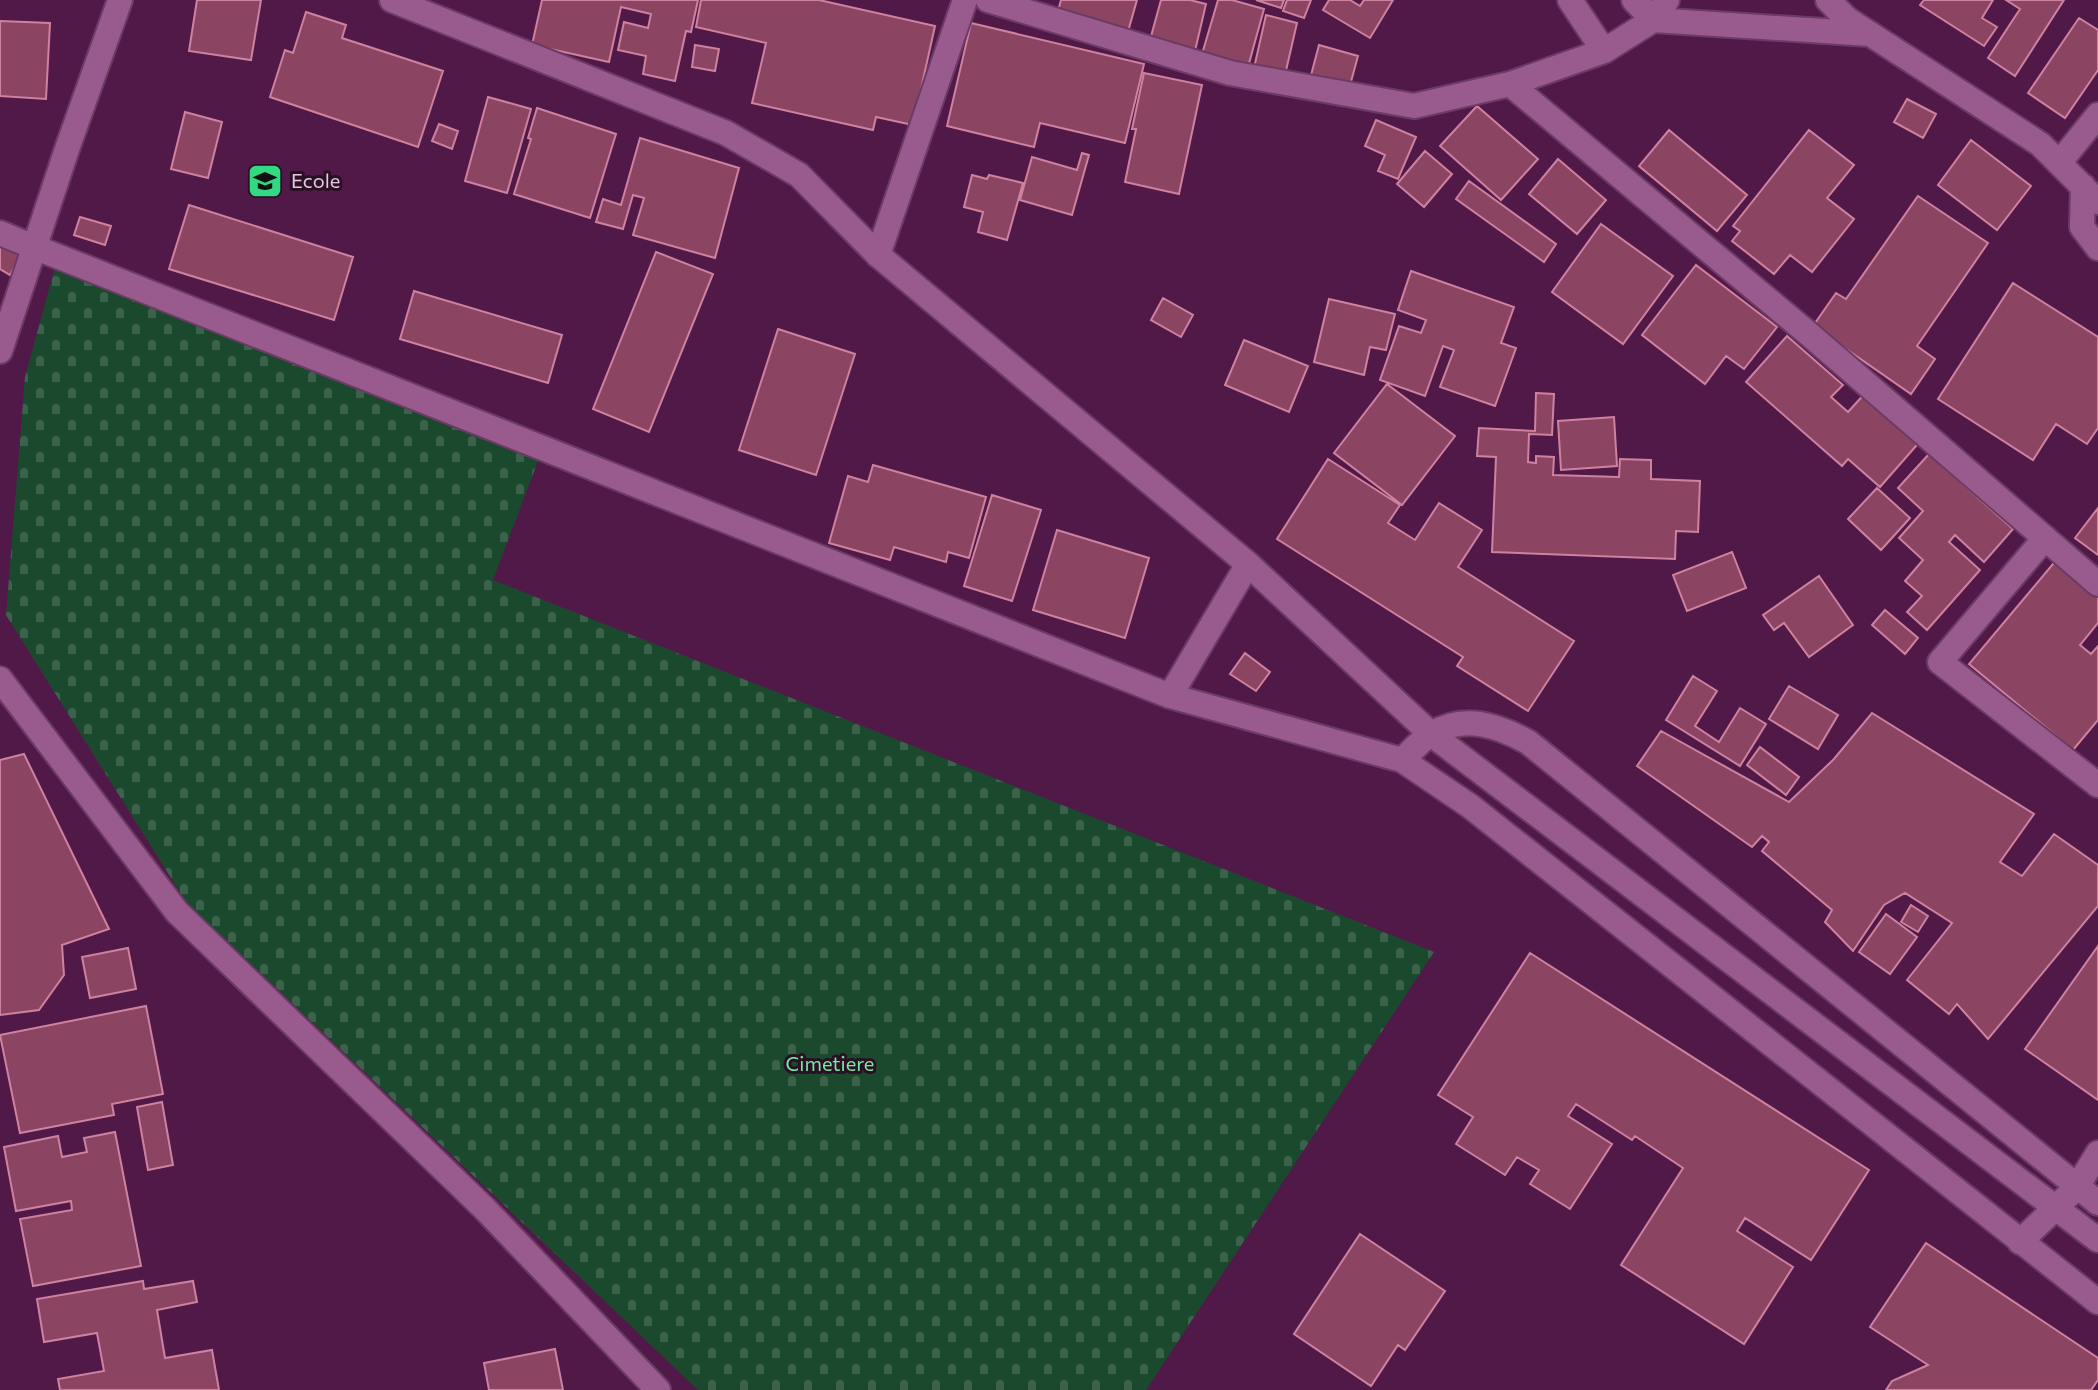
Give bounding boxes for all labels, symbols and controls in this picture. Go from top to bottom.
school or university icon: Ecole [246,162,284,200]
place label: Ecole [291,168,340,192]
park label: Cimetiere [786,1051,874,1075]

